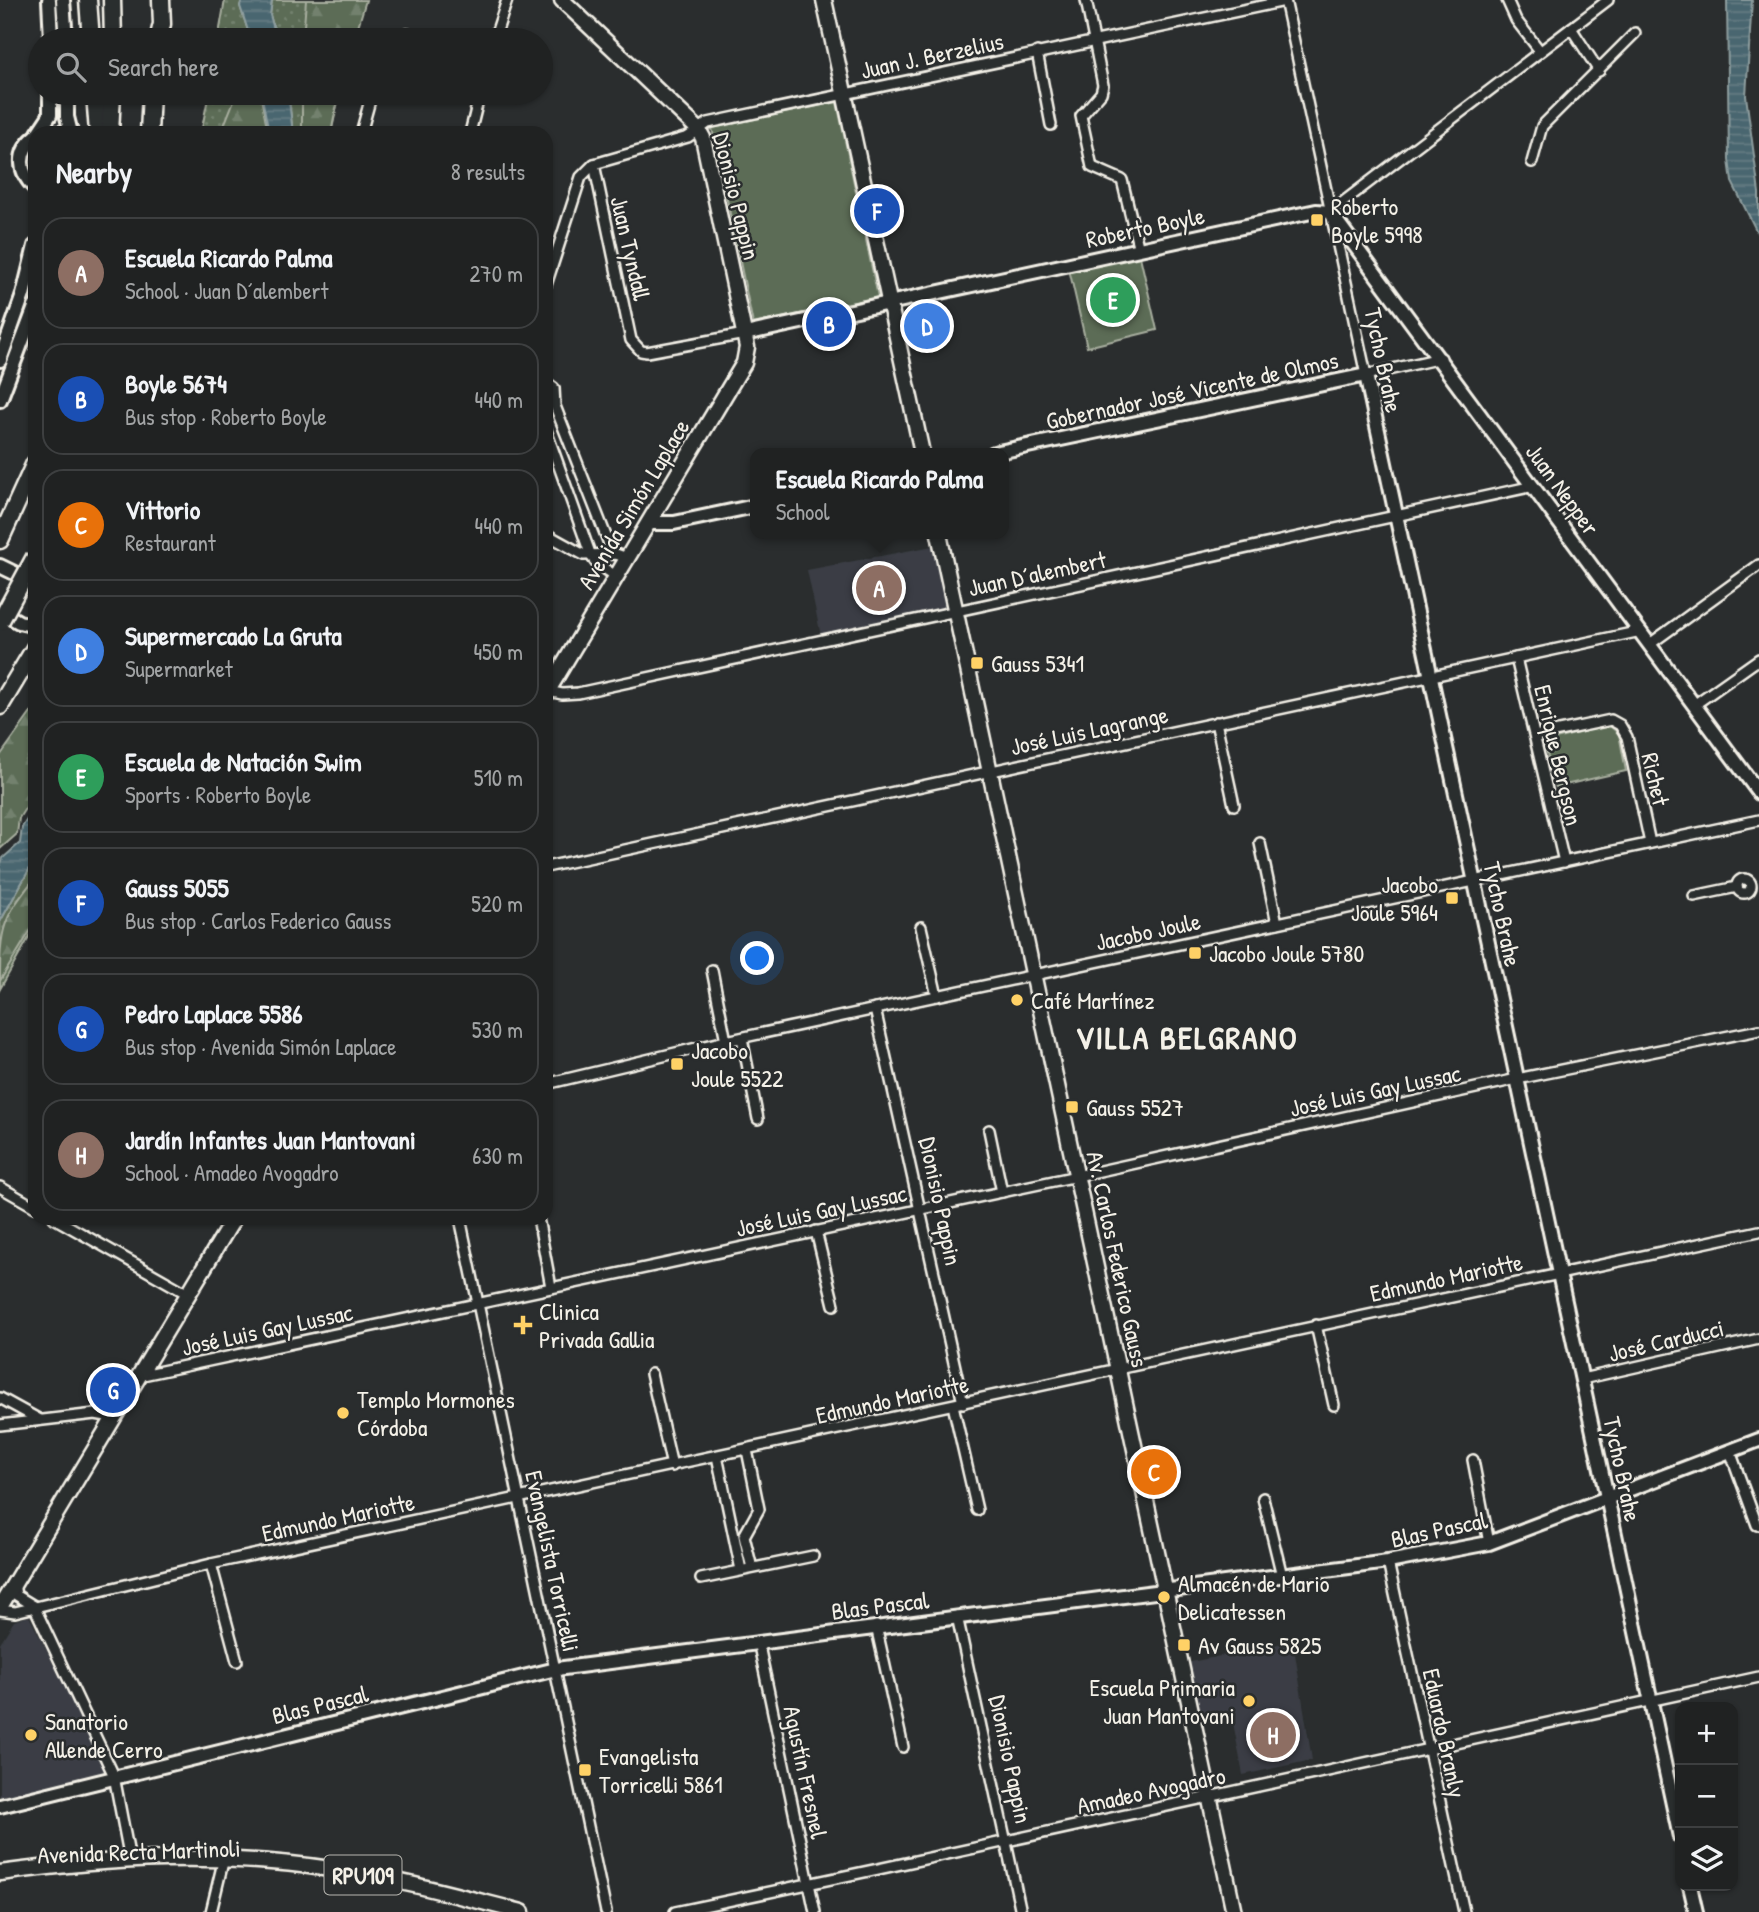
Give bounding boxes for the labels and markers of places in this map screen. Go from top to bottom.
pin: F [854,185,900,237]
place label: Roberto Boyle 5998 [1331,190,1423,250]
marker: Roberto Boyle 5998 [1309,212,1325,228]
pin: E [1090,274,1136,326]
pin: B [806,298,852,350]
pin: D [904,300,950,352]
pin: A [856,562,902,614]
place label: Gauss 5341 [991,647,1084,679]
marker: Gauss 5341 [969,655,985,671]
place label: Jacobo Joule 5964 [1351,868,1438,928]
marker: Jacobo Joule 5964 [1444,890,1460,906]
place label: Jacobo Joule 5780 [1209,937,1364,969]
marker: Jacobo Joule 5780 [1187,945,1203,961]
place label: Café Martínez [1031,984,1154,1016]
marker: Café Martínez [1009,992,1025,1008]
place label: Jacobo Joule 5522 [691,1034,783,1094]
marker: Jacobo Joule 5522 [669,1056,685,1072]
place label: Gauss 5527 [1086,1091,1184,1123]
marker: Gauss 5527 [1064,1099,1080,1115]
place label: Clinica Privada Gallia [539,1295,655,1355]
marker: Clinica Privada Gallia [513,1315,533,1335]
pin: G [90,1364,136,1416]
place label: Templo Mormones Córdoba [357,1383,515,1443]
marker: Templo Mormones Córdoba [335,1405,351,1421]
pin: C [1131,1446,1177,1498]
place label: Almacén de Mario Delicatessen [1178,1567,1330,1627]
marker: Almacén de Mario Delicatessen [1156,1589,1172,1605]
place label: Av Gauss 5825 [1198,1629,1321,1661]
marker: Av Gauss 5825 [1176,1637,1192,1653]
place label: Escuela Primaria Juan Mantovani [1089,1671,1235,1731]
marker: Escuela Primaria Juan Mantovani [1241,1693,1257,1709]
place label: Sanatorio Allende Cerro [45,1705,163,1765]
pin: H [1250,1709,1296,1761]
marker: Sanatorio Allende Cerro [23,1727,39,1743]
place label: Evangelista Torricelli 5861 [599,1740,723,1800]
marker: Evangelista Torricelli 5861 [577,1762,593,1778]

